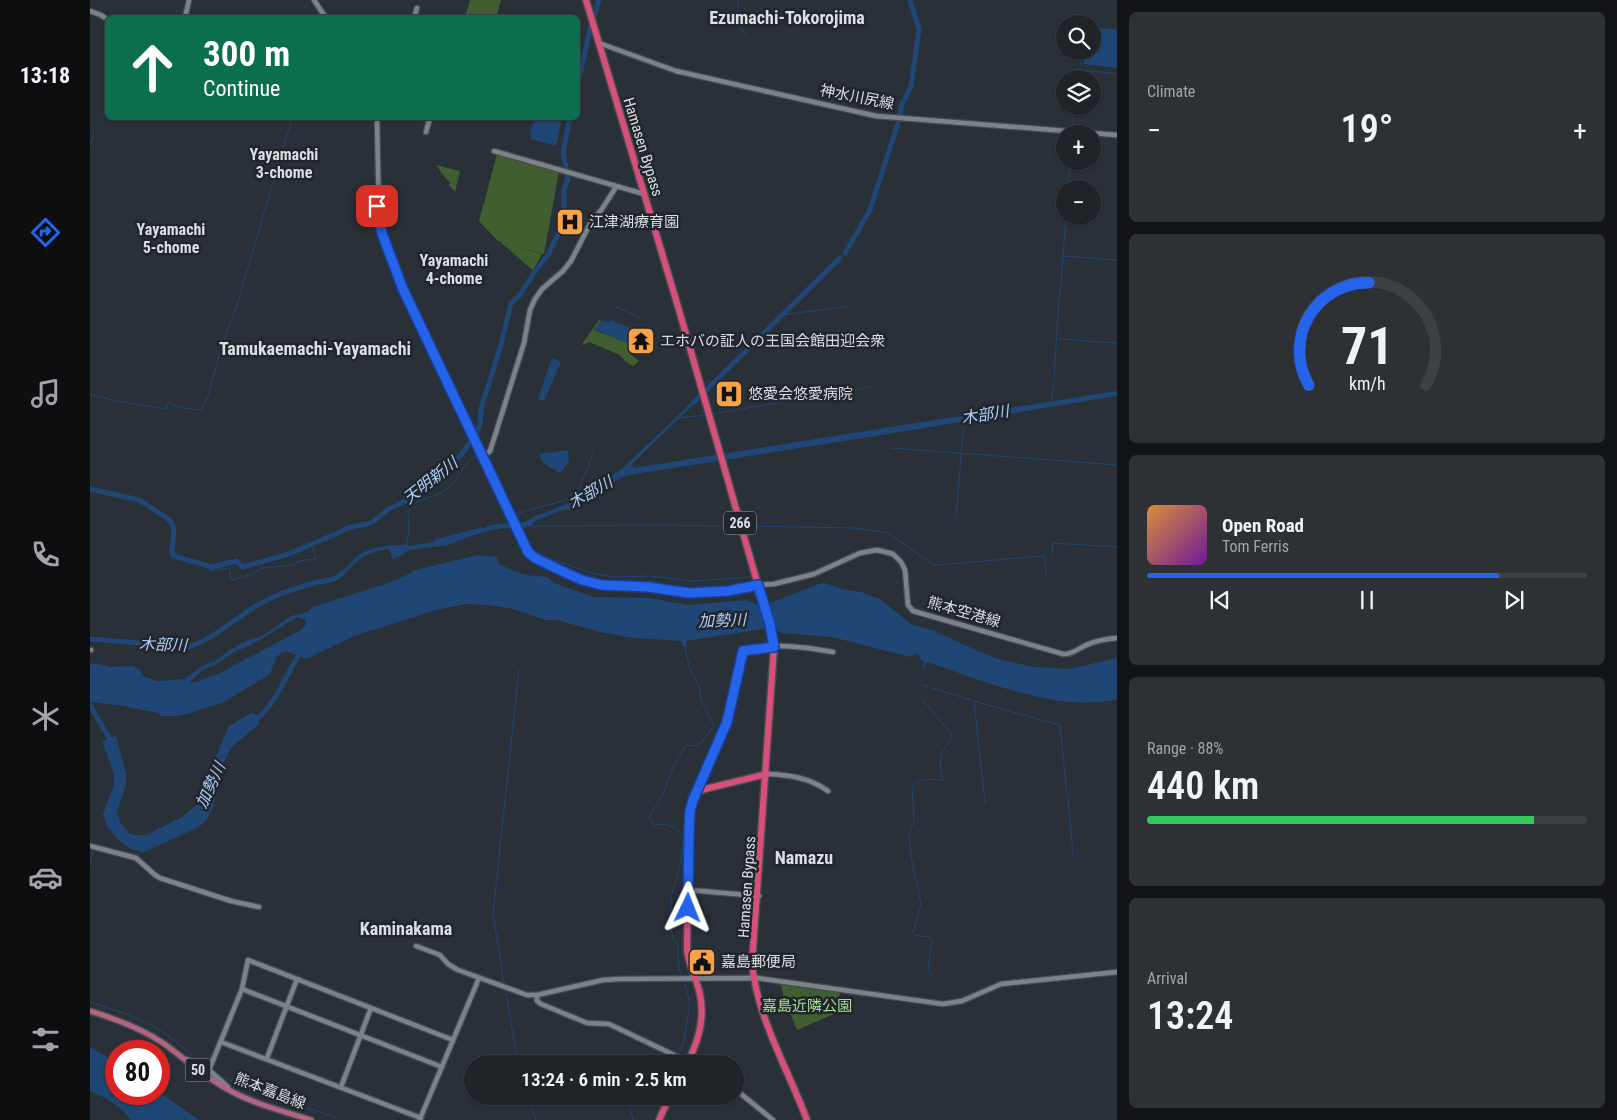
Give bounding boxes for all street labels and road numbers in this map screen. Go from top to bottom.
street label: 神水川尻線 [818,81,896,113]
street label: Hamasen Bypass [619,95,667,199]
road number: 266 [724,512,756,534]
street label: 熊本空港線 [925,593,1003,631]
street label: Hamasen Bypass [734,835,760,939]
road number: 50 [186,1058,210,1082]
street label: 熊本嘉島線 [232,1069,308,1113]

